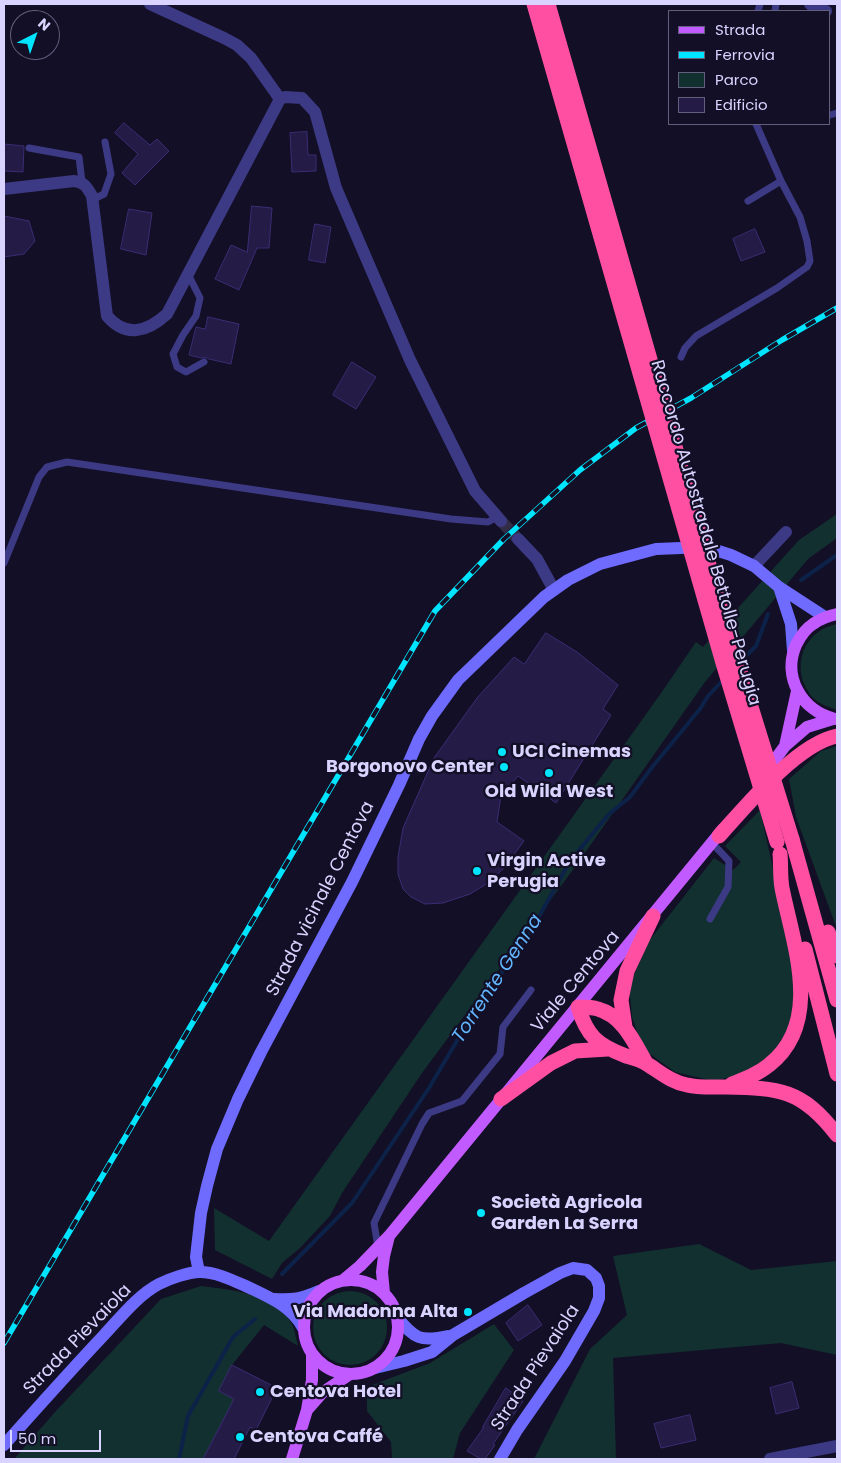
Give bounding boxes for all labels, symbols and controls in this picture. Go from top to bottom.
north arrow [10,10,60,60]
legend [668,10,831,125]
text: N [34,13,55,35]
text: Strada [715,19,765,40]
text: Ferrovia [715,44,775,65]
text: Parco [715,69,758,90]
text: Edificio [715,94,768,115]
street label: Raccordo Autostradale Bettolle-Perugia [645,358,765,708]
place label: UCI Cinemas [512,741,631,763]
marker: UCI Cinemas [496,746,508,758]
place label: Borgonovo Center [326,756,494,778]
marker: Borgonovo Center [498,761,510,773]
marker: Old Wild West [543,767,555,779]
place label: Old Wild West [485,781,613,803]
street label: Strada vicinale Centova [262,798,380,1000]
place label: Virgin Active Perugia [487,850,606,892]
marker: Virgin Active Perugia [471,865,483,877]
water label: Torrente Genna [448,910,548,1048]
street label: Viale Centova [527,927,625,1037]
place label: Società Agricola Garden La Serra [491,1192,643,1234]
marker: Società Agricola Garden La Serra [475,1207,487,1219]
street label: Strada Pievaiola [20,1280,136,1400]
place label: Via Madonna Alta [293,1301,458,1323]
street label: Strada Pievaiola [487,1301,585,1435]
marker: Via Madonna Alta [462,1306,474,1318]
place label: Centova Hotel [270,1381,401,1403]
marker: Centova Hotel [254,1386,266,1398]
scale bar [12,1420,104,1452]
place label: Centova Caffé [250,1426,383,1448]
text: 50 m [18,1428,56,1449]
marker: Centova Caffé [234,1431,246,1443]

